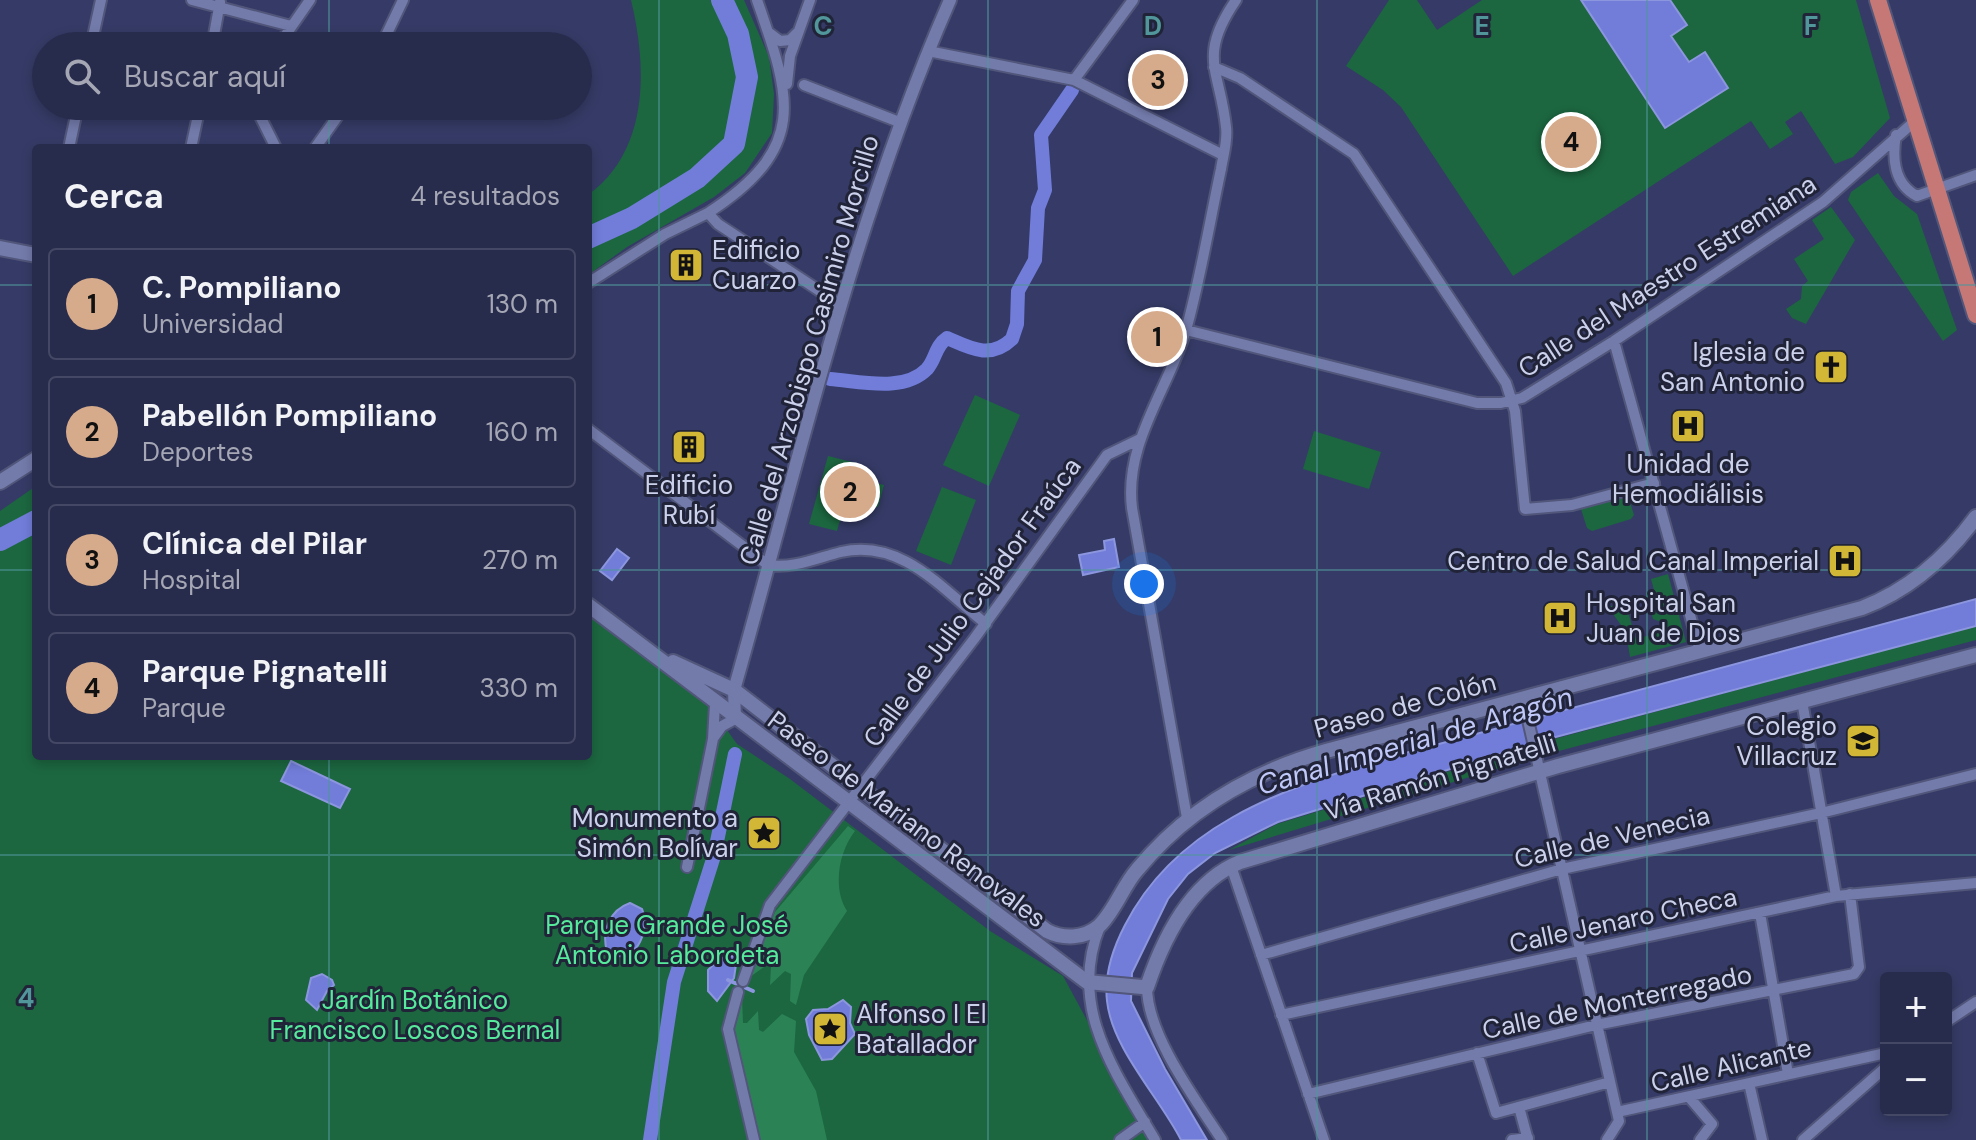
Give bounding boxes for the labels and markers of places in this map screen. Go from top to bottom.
pin: 3 [1132,50,1184,110]
pin: 4 [1545,112,1597,172]
place label: Edificio Cuarzo [712,233,800,297]
building icon: Edificio Cuarzo [667,246,705,284]
pin: 1 [1131,307,1183,367]
place label: Iglesia de San Antonio [1660,335,1805,399]
church icon: Iglesia de San Antonio [1812,348,1850,386]
hospital icon: Unidad de Hemodiálisis [1669,407,1707,445]
building icon: Edificio Rubí [670,428,708,466]
place label: Unidad de Hemodiálisis [1612,447,1764,511]
pin: 2 [824,462,876,522]
place label: Edificio Rubí [645,468,733,532]
hospital icon: Centro de Salud Canal Imperial [1826,542,1864,580]
place label: Centro de Salud Canal Imperial [1447,544,1819,578]
place label: Hospital San Juan de Dios [1586,586,1741,650]
hospital icon: Hospital San Juan de Dios [1541,599,1579,637]
place label: Colegio Villacruz [1736,709,1837,773]
school or university icon: Colegio Villacruz [1844,722,1882,760]
place label: Monumento a Simón Bolívar [572,801,738,865]
place icon: Monumento a Simón Bolívar [745,814,783,852]
place label: Alfonso I El Batallador [856,997,987,1061]
place icon: Alfonso I El Batallador [811,1010,849,1048]

